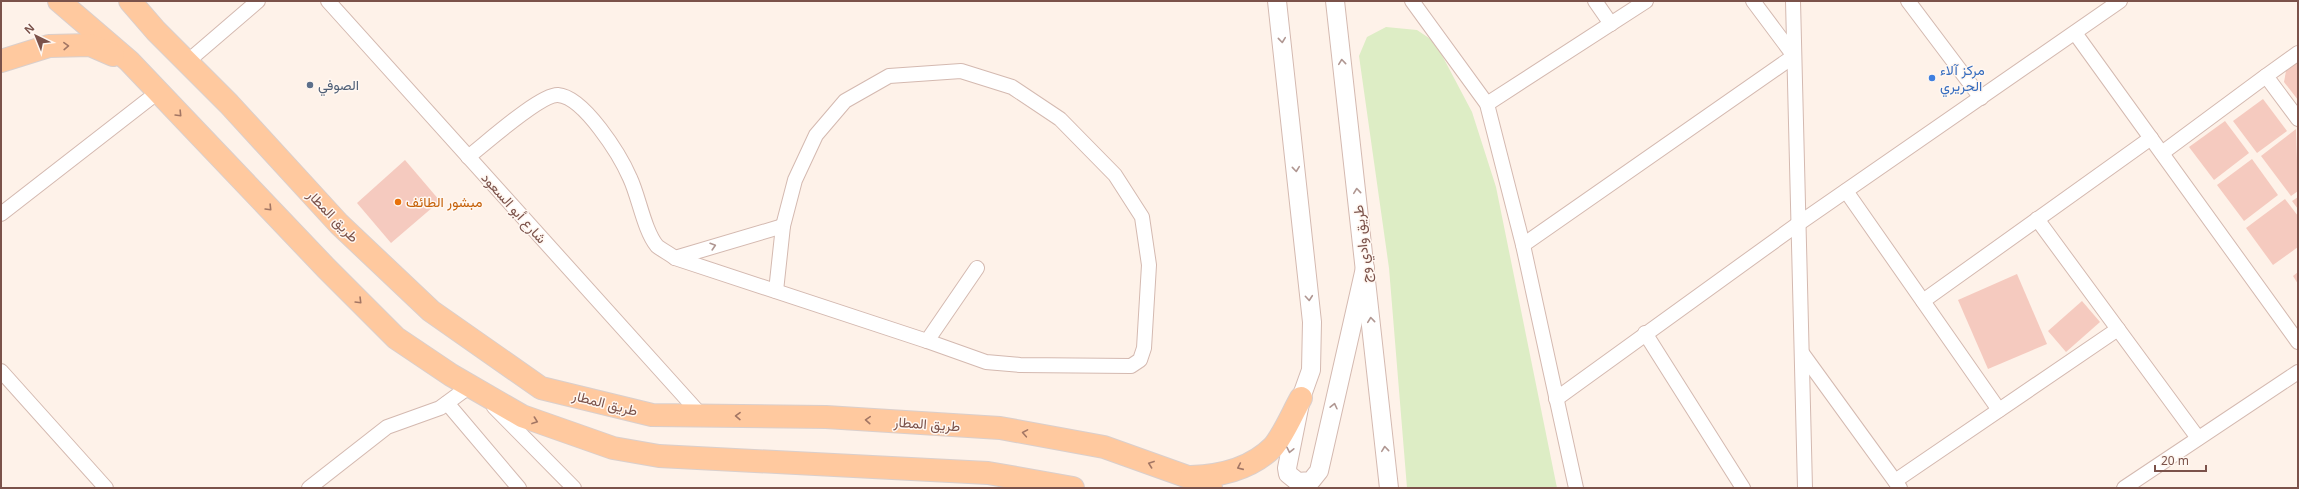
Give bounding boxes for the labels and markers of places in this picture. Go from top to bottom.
place label: مركز آلاء الحريري [1940,60,1985,98]
marker: مركز آلاء الحريري [1927,73,1937,83]
place label: الصوفي [318,75,359,97]
marker: الصوفي [305,80,315,90]
place label: مبشور الطائف [406,192,483,211]
marker: مبشور الطائف [393,197,403,207]

